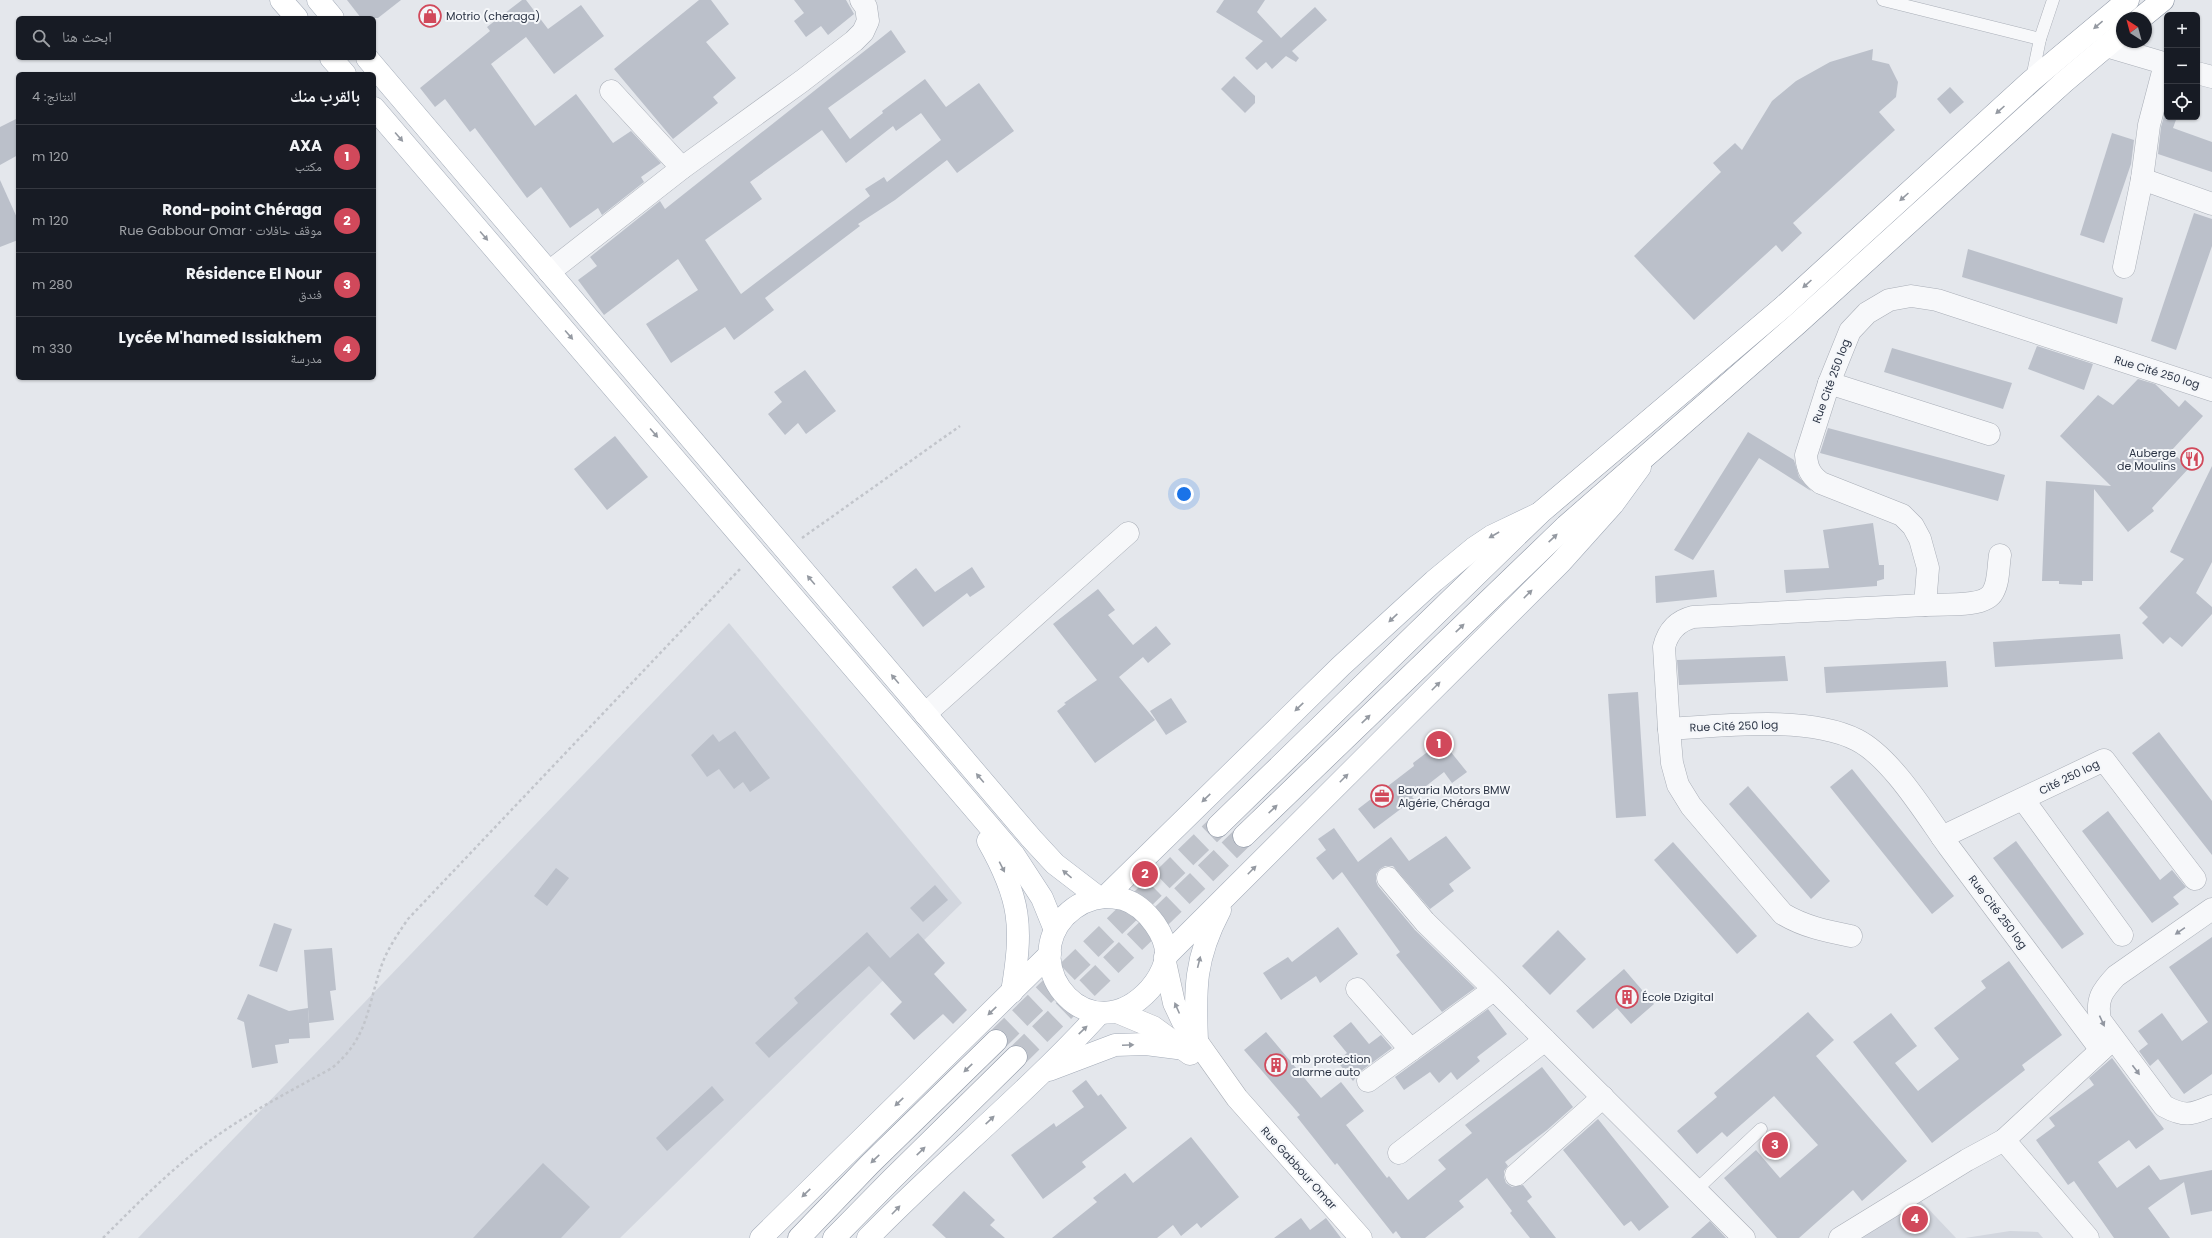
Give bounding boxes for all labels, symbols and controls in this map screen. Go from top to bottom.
shop icon: Motrio (cheraga) [417,3,443,29]
place label: Motrio (cheraga) [446,8,540,24]
north arrow [2116,12,2152,48]
map controls [2164,12,2200,120]
button: + [2164,12,2200,48]
search box [16,16,376,60]
one-way arrow [2093,21,2104,30]
text: ابحث هنا [62,26,112,47]
icon: search [30,27,52,49]
button: − [2164,48,2200,84]
text: بالقرب منك [290,84,360,108]
button: locate [2164,84,2200,120]
text: النتائج: 4 [32,87,76,106]
one-way arrow [1995,105,2005,114]
one-way arrow [395,132,404,143]
text: AXA [289,135,322,156]
text: 120 m [32,147,69,166]
text: 1 [345,147,349,166]
text: مكتب [295,157,322,176]
one-way arrow [1899,192,1908,201]
text: Rond-point Chéraga [162,199,322,220]
text: 120 m [32,211,69,230]
text: 2 [343,211,351,230]
text: موقف حافلات · Rue Gabbour Omar [119,221,322,240]
one-way arrow [480,231,489,241]
text: Résidence El Nour [186,263,322,284]
text: 280 m [32,275,73,294]
text: 3 [343,275,351,294]
one-way arrow [1802,280,1812,289]
text: فندق [298,285,322,304]
text: Lycée M'hamed Issiakhem [118,327,322,348]
one-way arrow [564,329,573,340]
street label: Rue Cité 250 log [1808,337,1854,425]
text: 330 m [32,339,72,358]
text: 4 [343,339,351,358]
text: مدرسة [290,349,322,368]
street label: Rue Cité 250 log [2112,351,2202,393]
one-way arrow [649,428,658,439]
place label: Auberge de Moulins [2117,445,2176,474]
restaurant icon: Auberge de Moulins [2179,446,2205,472]
your location [1174,484,1194,504]
one-way arrow [1488,532,1500,539]
one-way arrow [1548,533,1558,543]
one-way arrow [807,575,816,585]
one-way arrow [1523,589,1533,599]
one-way arrow [1388,613,1398,622]
one-way arrow [1455,623,1465,633]
one-way arrow [891,674,900,685]
one-way arrow [1431,681,1441,691]
one-way arrow [1294,702,1304,712]
one-way arrow [1361,714,1371,724]
street label: Rue Cité 250 log [1689,716,1779,736]
pin: 1 [1426,729,1452,759]
street label: Cité 250 log [2036,756,2102,798]
one-way arrow [975,773,984,784]
one-way arrow [1339,773,1349,783]
place label: Bavaria Motors BMW Algérie, Chéraga [1398,782,1511,811]
office icon: Bavaria Motors BMW Algérie, Chéraga [1369,783,1395,809]
one-way arrow [1201,793,1211,803]
one-way arrow [1268,804,1278,814]
pin: 2 [1132,859,1158,889]
one-way arrow [999,861,1006,872]
one-way arrow [1247,865,1257,875]
one-way arrow [1062,870,1073,879]
street label: Rue Cité 250 log [1965,872,2031,952]
one-way arrow [2175,927,2185,935]
one-way arrow [1196,956,1202,968]
building icon: École Dzigital [1614,984,1640,1010]
place label: École Dzigital [1642,989,1714,1005]
one-way arrow [1173,1002,1180,1014]
one-way arrow [987,1006,997,1016]
one-way arrow [2099,1015,2105,1027]
one-way arrow [1078,1026,1088,1035]
one-way arrow [1122,1041,1134,1048]
place label: mb protection alarme auto [1292,1051,1371,1080]
building icon: mb protection alarme auto [1263,1052,1289,1078]
one-way arrow [963,1063,973,1073]
one-way arrow [2132,1064,2141,1075]
one-way arrow [894,1097,904,1107]
one-way arrow [985,1116,995,1125]
street label: Rue Gabbour Omar [1257,1123,1341,1213]
pin: 3 [1762,1130,1788,1160]
one-way arrow [916,1146,926,1155]
one-way arrow [870,1154,880,1164]
one-way arrow [801,1188,811,1198]
pin: 4 [1902,1204,1928,1234]
one-way arrow [891,1205,900,1215]

